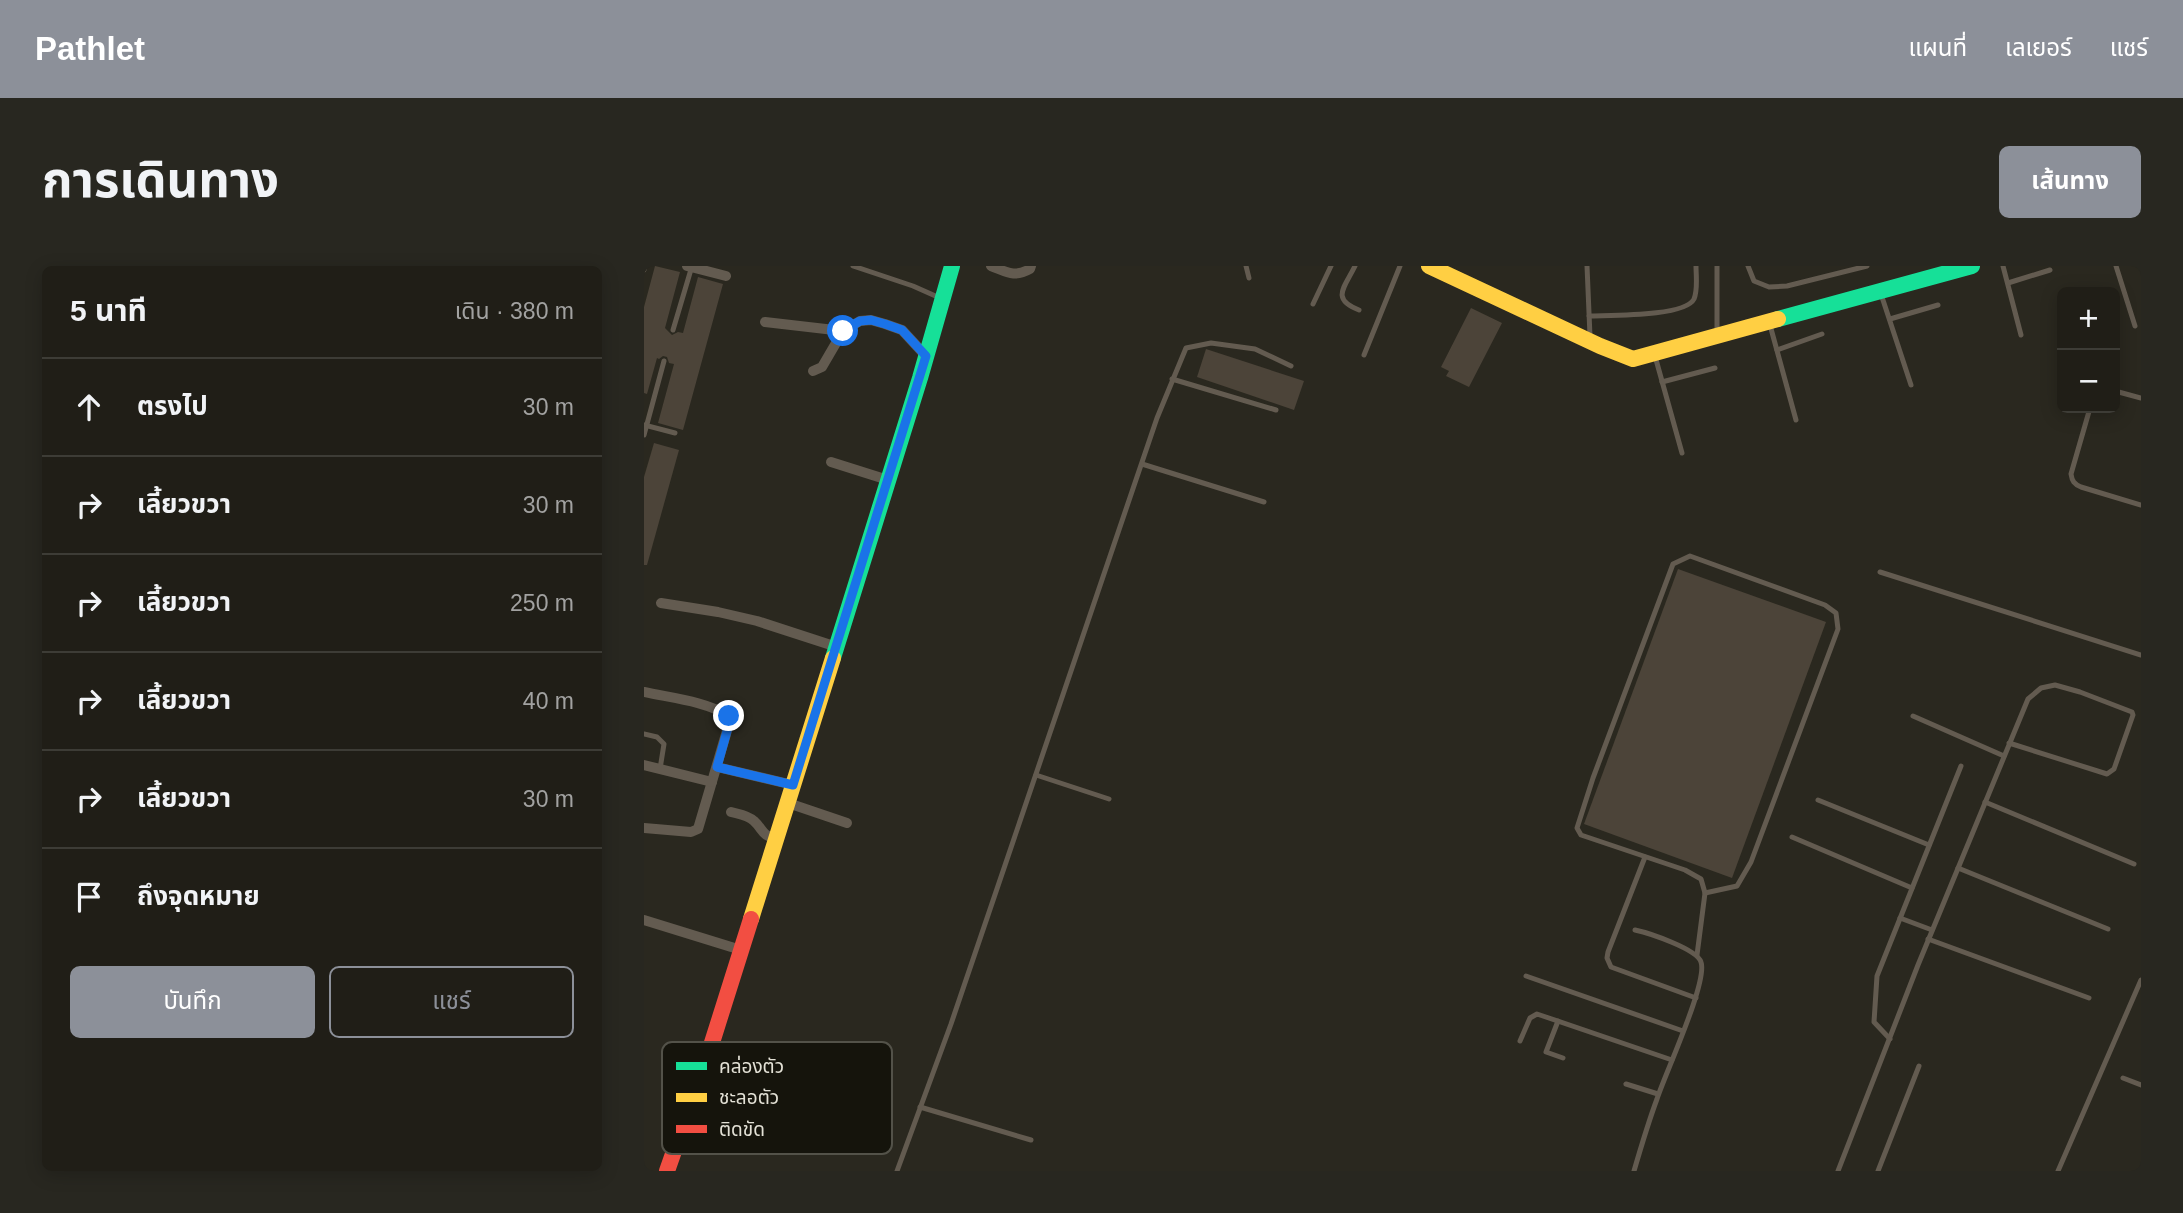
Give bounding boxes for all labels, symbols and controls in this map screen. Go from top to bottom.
text: Pathlet [35,30,145,67]
text: แผนที่ [1909,34,1967,61]
text: เลเยอร์ [2005,34,2072,61]
text: แชร์ [2110,34,2148,61]
button: เส้นทาง [1999,146,2141,218]
text: การเดินทาง [42,153,279,207]
map controls [2057,287,2120,413]
button: + [2057,287,2120,350]
text: 5 นาที [70,294,147,327]
text: เดิน · 380 m [455,298,574,324]
route start [827,315,858,346]
button: − [2057,350,2120,413]
icon: ahead [70,388,108,426]
text: ตรงไป [137,391,208,421]
text: 30 m [523,394,574,420]
icon: right [70,486,108,524]
text: เลี้ยวขวา [137,489,231,519]
text: 30 m [523,492,574,518]
icon: right [70,584,108,622]
text: เลี้ยวขวา [137,587,231,617]
text: 250 m [510,590,574,616]
icon: right [70,682,108,720]
text: เลี้ยวขวา [137,685,231,715]
text: 40 m [523,688,574,714]
route end [713,700,744,731]
icon: right [70,780,108,818]
text: เลี้ยวขวา [137,783,231,813]
text: 30 m [523,786,574,812]
icon: arrive [70,878,108,916]
text: ถึงจุดหมาย [137,881,260,911]
button: บันทึก [70,966,315,1038]
button: แชร์ [329,966,574,1038]
legend [662,1042,892,1154]
text: คล่องตัว [719,1055,784,1077]
text: ชะลอตัว [719,1087,779,1108]
text: ติดขัด [719,1119,765,1140]

